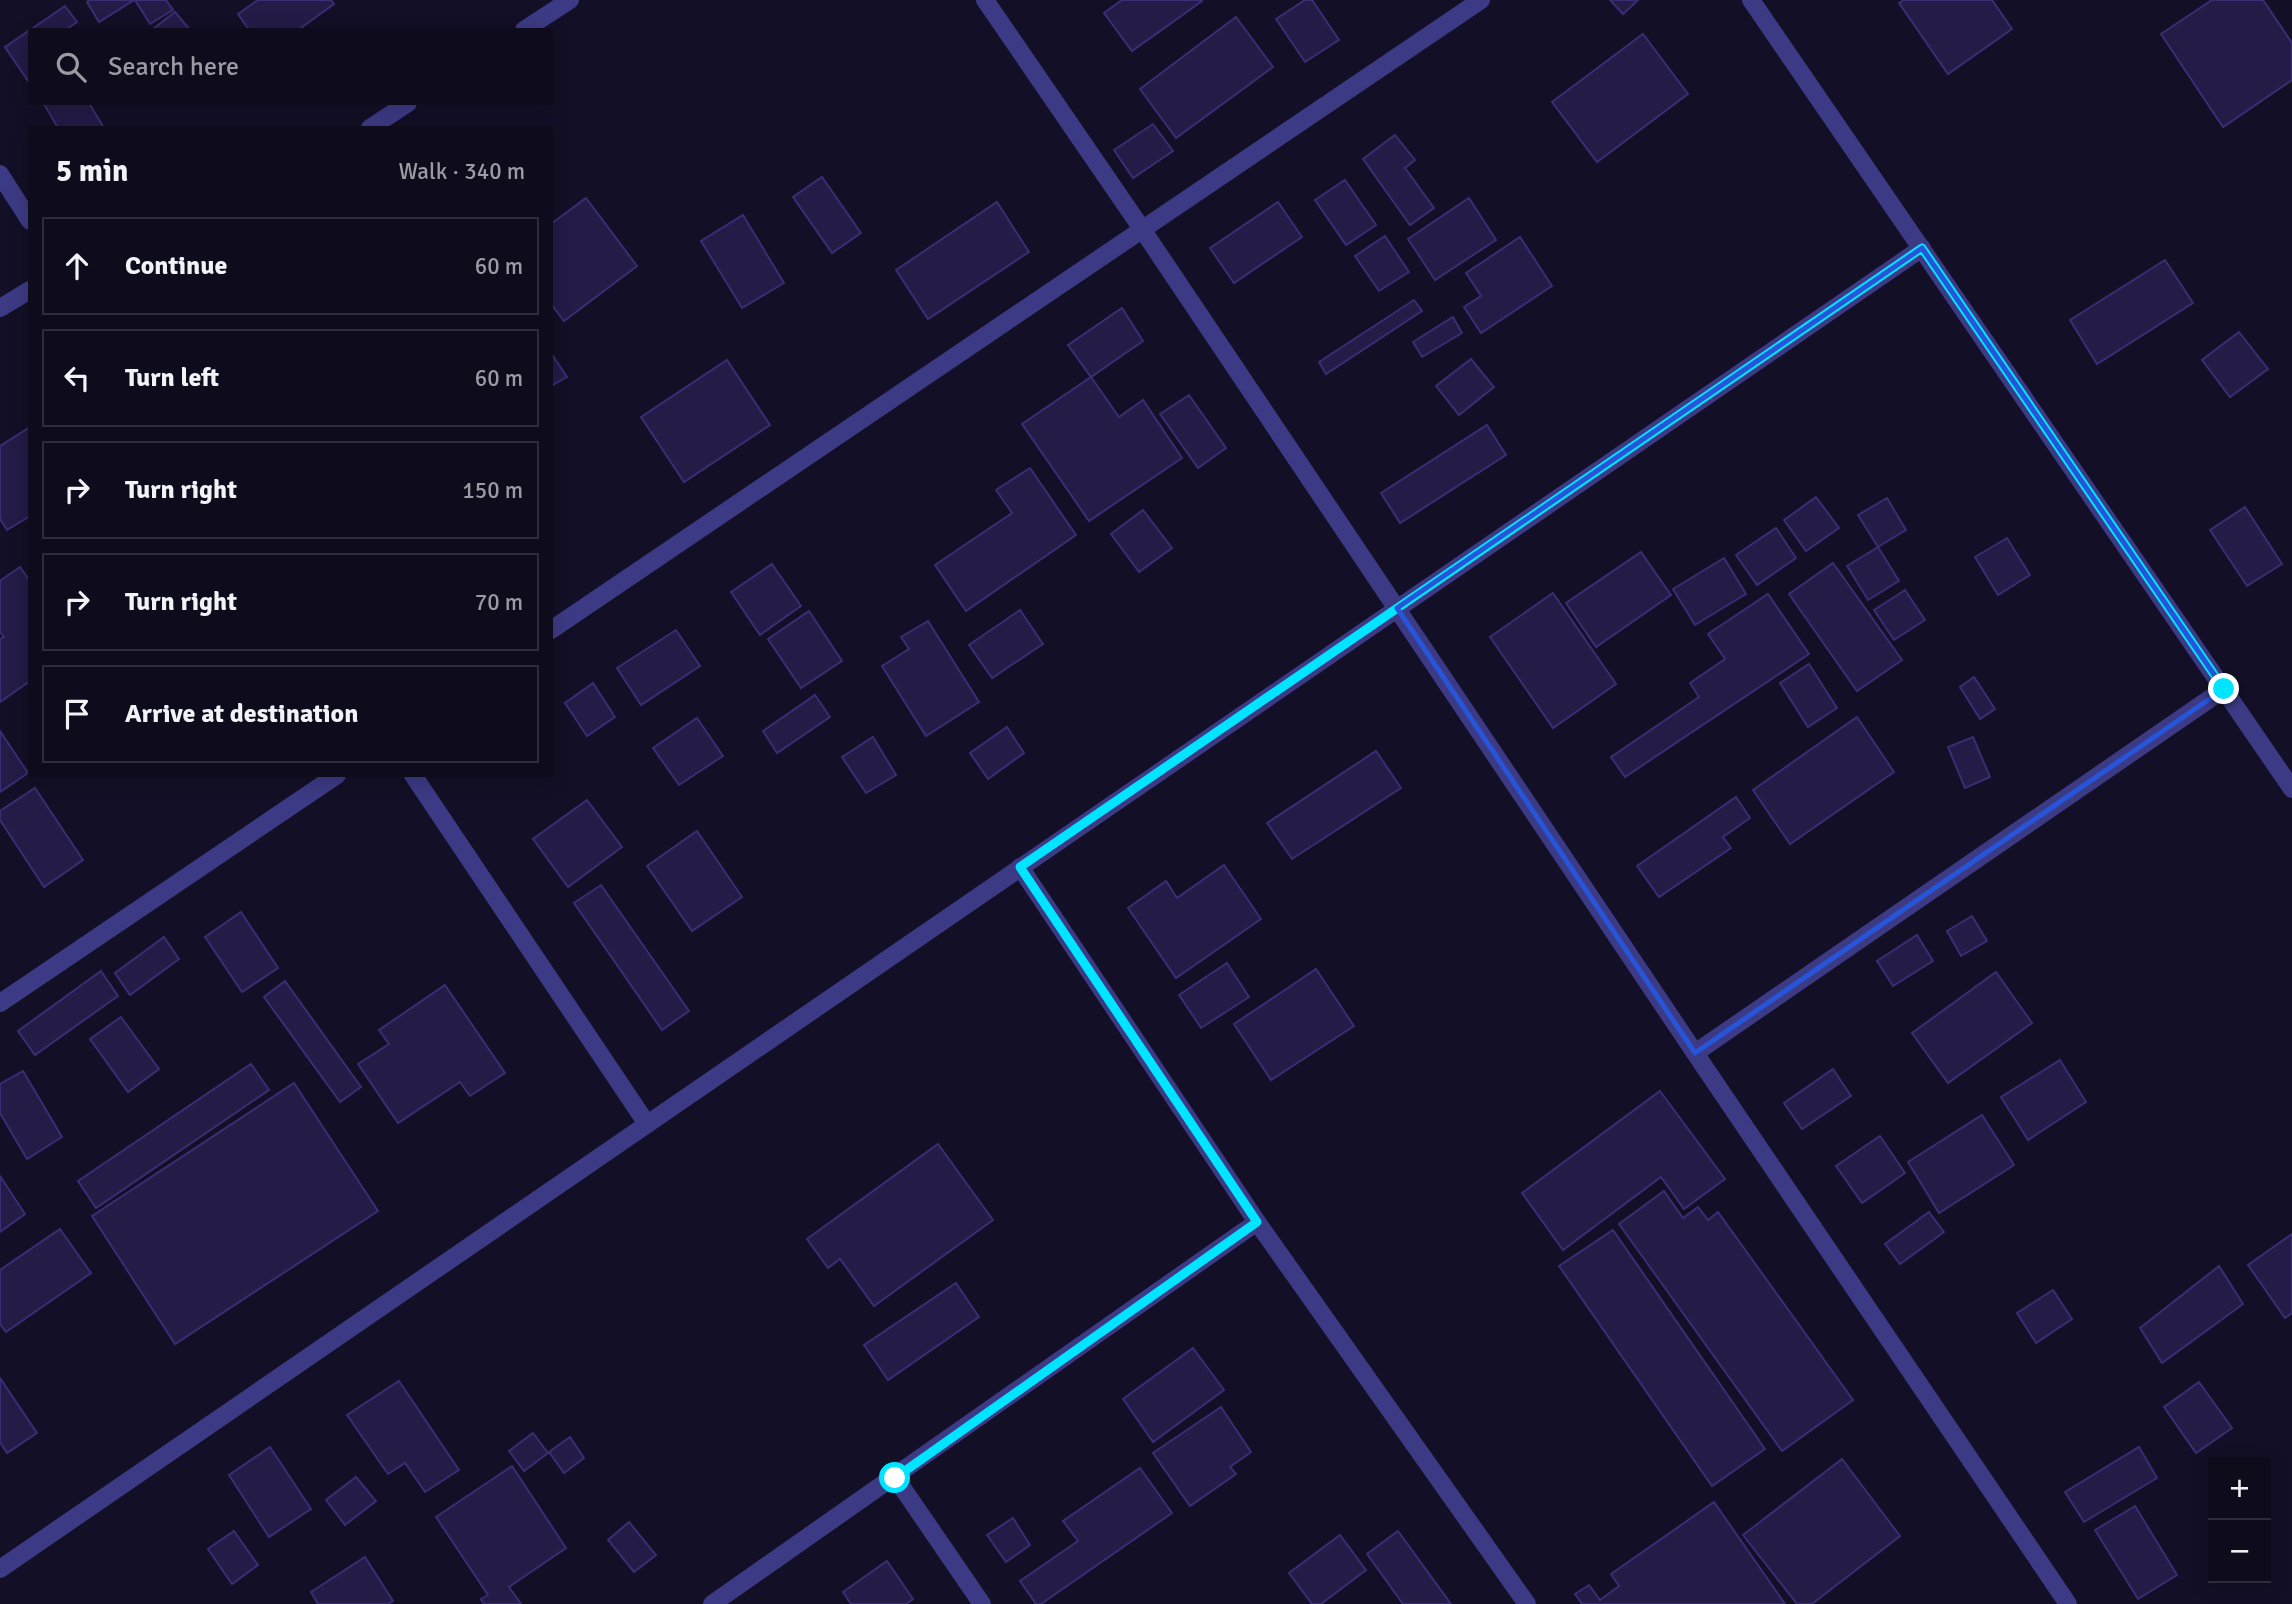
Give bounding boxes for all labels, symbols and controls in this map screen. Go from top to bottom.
search box [28,28,553,105]
icon: search [52,48,90,86]
text: Search here [108,51,239,83]
text: 5 min [56,153,128,190]
text: Walk · 340 m [399,157,525,186]
icon: ahead [58,247,96,285]
text: Continue [125,250,227,282]
text: 60 m [475,252,523,281]
icon: left [58,359,96,397]
text: Turn left [125,362,219,394]
text: 60 m [475,364,523,393]
icon: right [58,471,96,509]
text: Turn right [125,474,237,506]
text: 150 m [462,476,523,505]
icon: right [58,583,96,621]
text: Turn right [125,586,237,618]
text: 70 m [475,588,523,617]
route end [2208,673,2239,704]
icon: arrive [58,695,96,733]
text: Arrive at destination [125,698,358,730]
map controls [2208,1457,2271,1583]
button: + [2208,1457,2271,1520]
route start [879,1462,910,1493]
button: − [2208,1520,2271,1583]

